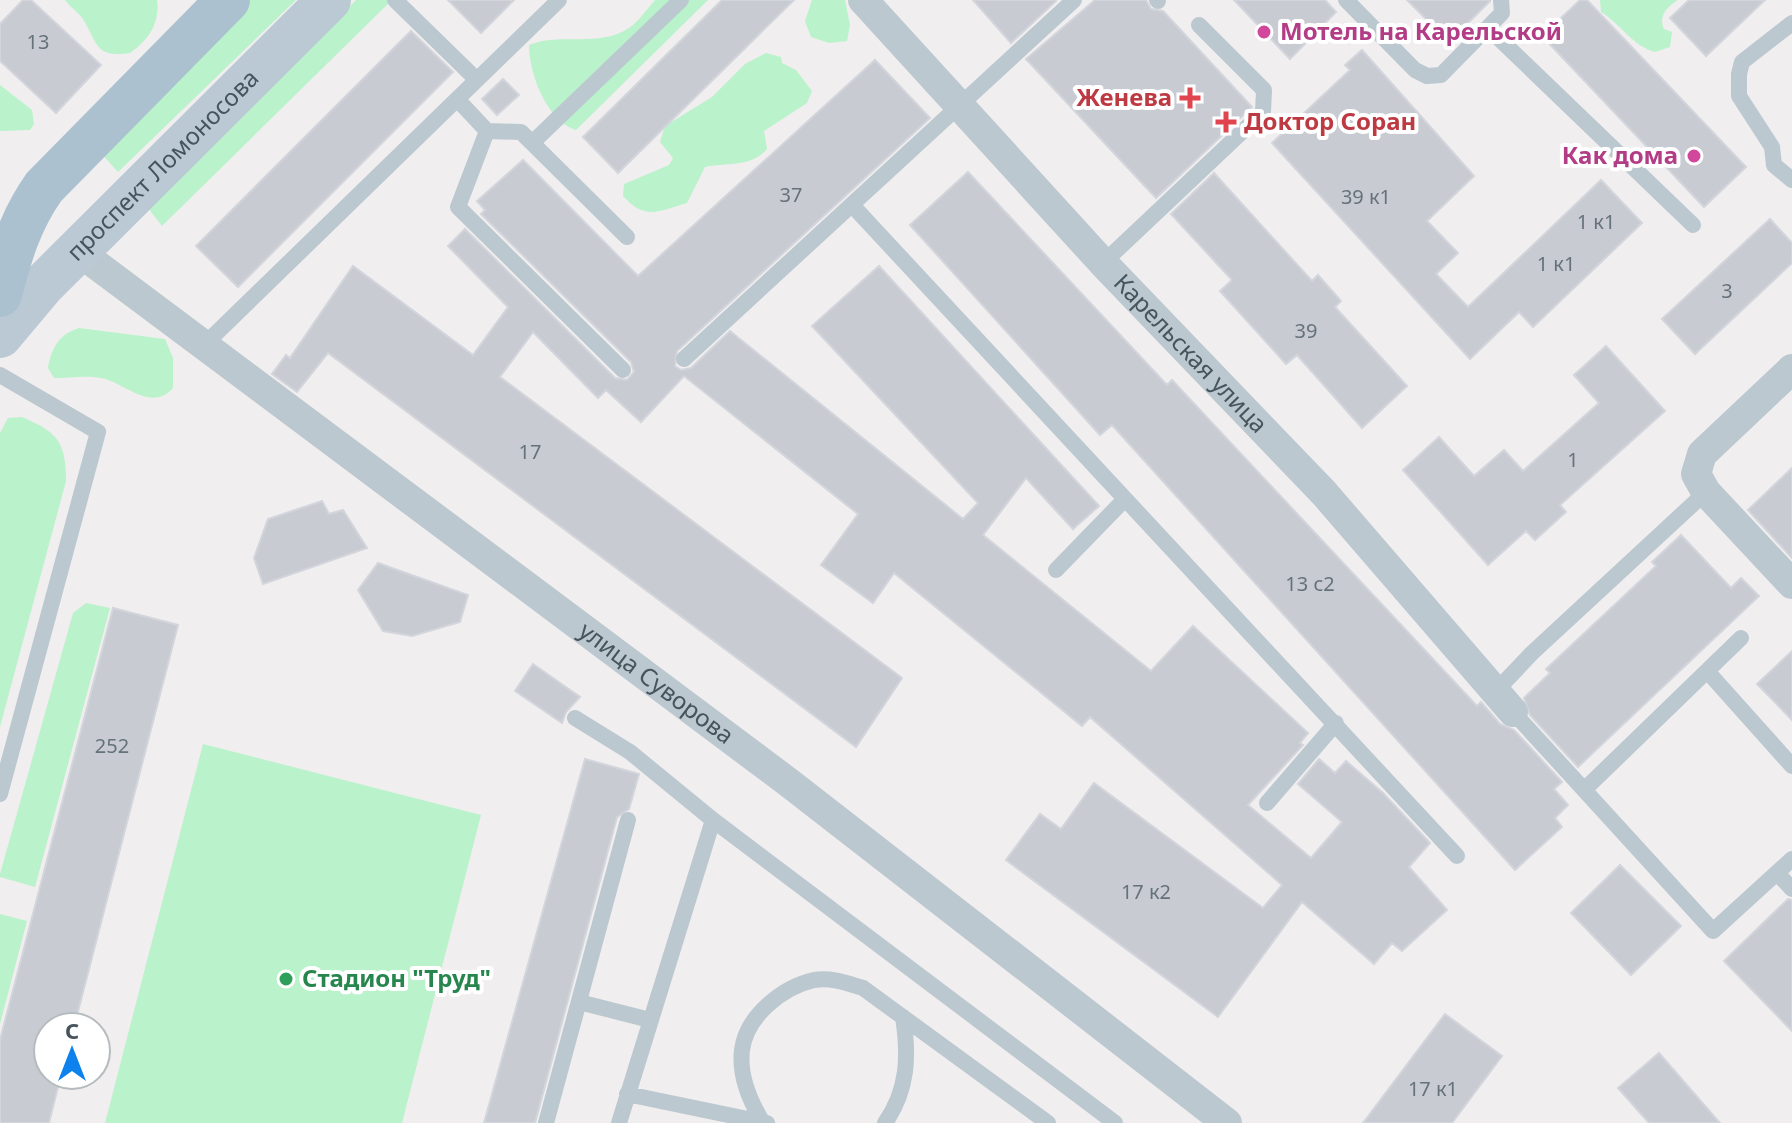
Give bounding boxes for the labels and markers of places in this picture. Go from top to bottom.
place label: Мотель на Карельской [1280,14,1562,47]
marker: Мотель на Карельской [1255,23,1273,41]
place label: Женева [1076,80,1172,113]
marker: Женева [1179,87,1201,109]
place label: Доктор Соран [1244,104,1416,137]
marker: Доктор Соран [1215,111,1237,133]
place label: Как дома [1562,138,1678,171]
marker: Как дома [1685,147,1703,165]
place label: Стадион "Труд" [302,961,491,994]
marker: Стадион "Труд" [277,970,295,988]

